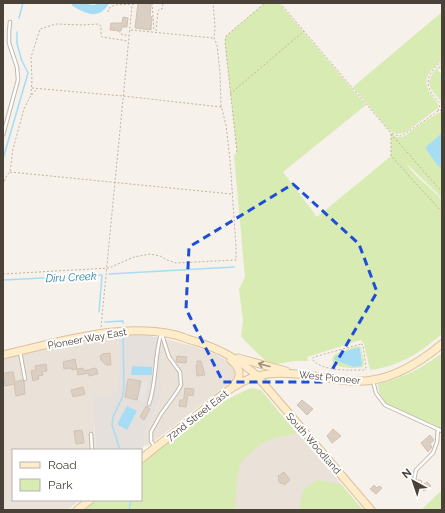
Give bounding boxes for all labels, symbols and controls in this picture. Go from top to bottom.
water label: Diru Creek [45,270,97,285]
street label: Pioneer Way East [47,326,128,351]
one-way arrow [258,361,271,368]
street label: West Pioneer [299,369,362,386]
street label: 72nd Street East [164,388,231,443]
street label: South Woodland [284,410,343,476]
legend [12,449,142,501]
text: Road [48,458,77,472]
north arrow [393,461,433,501]
text: N [399,466,414,481]
text: Park [48,478,73,492]

